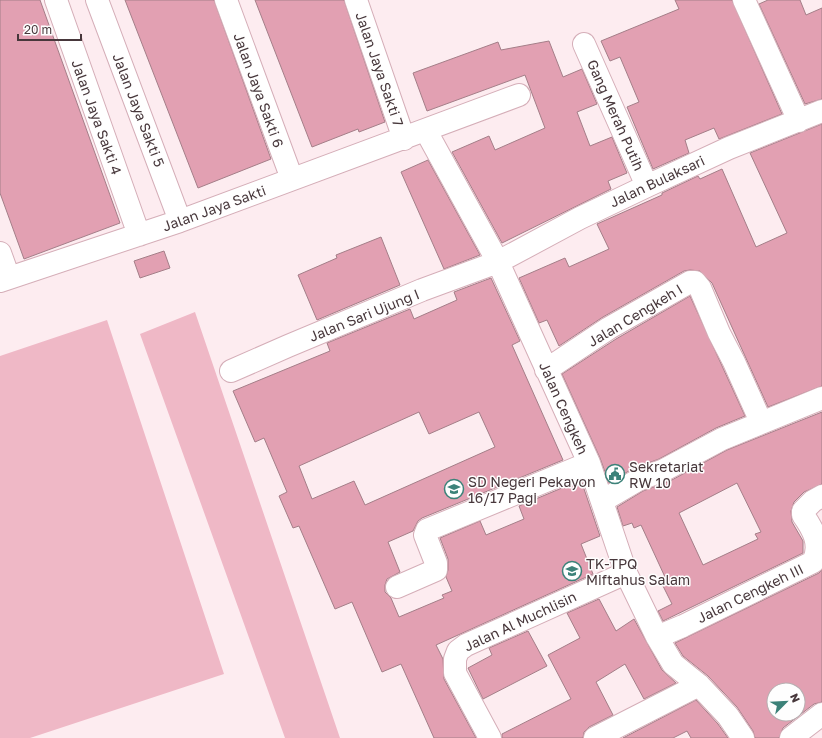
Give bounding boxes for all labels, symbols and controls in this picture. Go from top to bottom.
street label: Jalan Jaya Sakti 7 [352,10,408,128]
scale bar [18,16,81,42]
text: 20 m [24,22,52,37]
street label: Jalan Jaya Sakti 6 [230,30,288,150]
street label: Jalan Jaya Sakti 5 [109,51,169,169]
street label: Jalan Jaya Sakti 4 [68,57,126,177]
street label: Gang Merah Putih [584,57,648,173]
street label: Jalan Bulaksari [607,152,707,210]
street label: Jalan Jaya Sakti [160,181,268,235]
street label: Jalan Cengkeh I [585,280,685,350]
street label: Jalan Sari Ujung I [306,285,422,345]
street label: Jalan Cengkeh [536,359,592,457]
place label: Sekretariat RW 10 [629,458,704,491]
public building icon: Sekretariat RW 10 [604,463,626,485]
place label: SD Negeri Pekayon 16/17 Pagi [468,473,596,506]
school or university icon: SD Negeri Pekayon 16/17 Pagi [443,478,465,500]
place label: TK-TPQ Miftahus Salam [586,555,690,588]
school or university icon: TK-TPQ Miftahus Salam [561,560,583,582]
street label: Jalan Cengkeh III [694,560,806,626]
street label: Jalan Al Muchlisin [461,588,579,654]
north arrow [766,682,806,722]
text: N [788,691,803,704]

